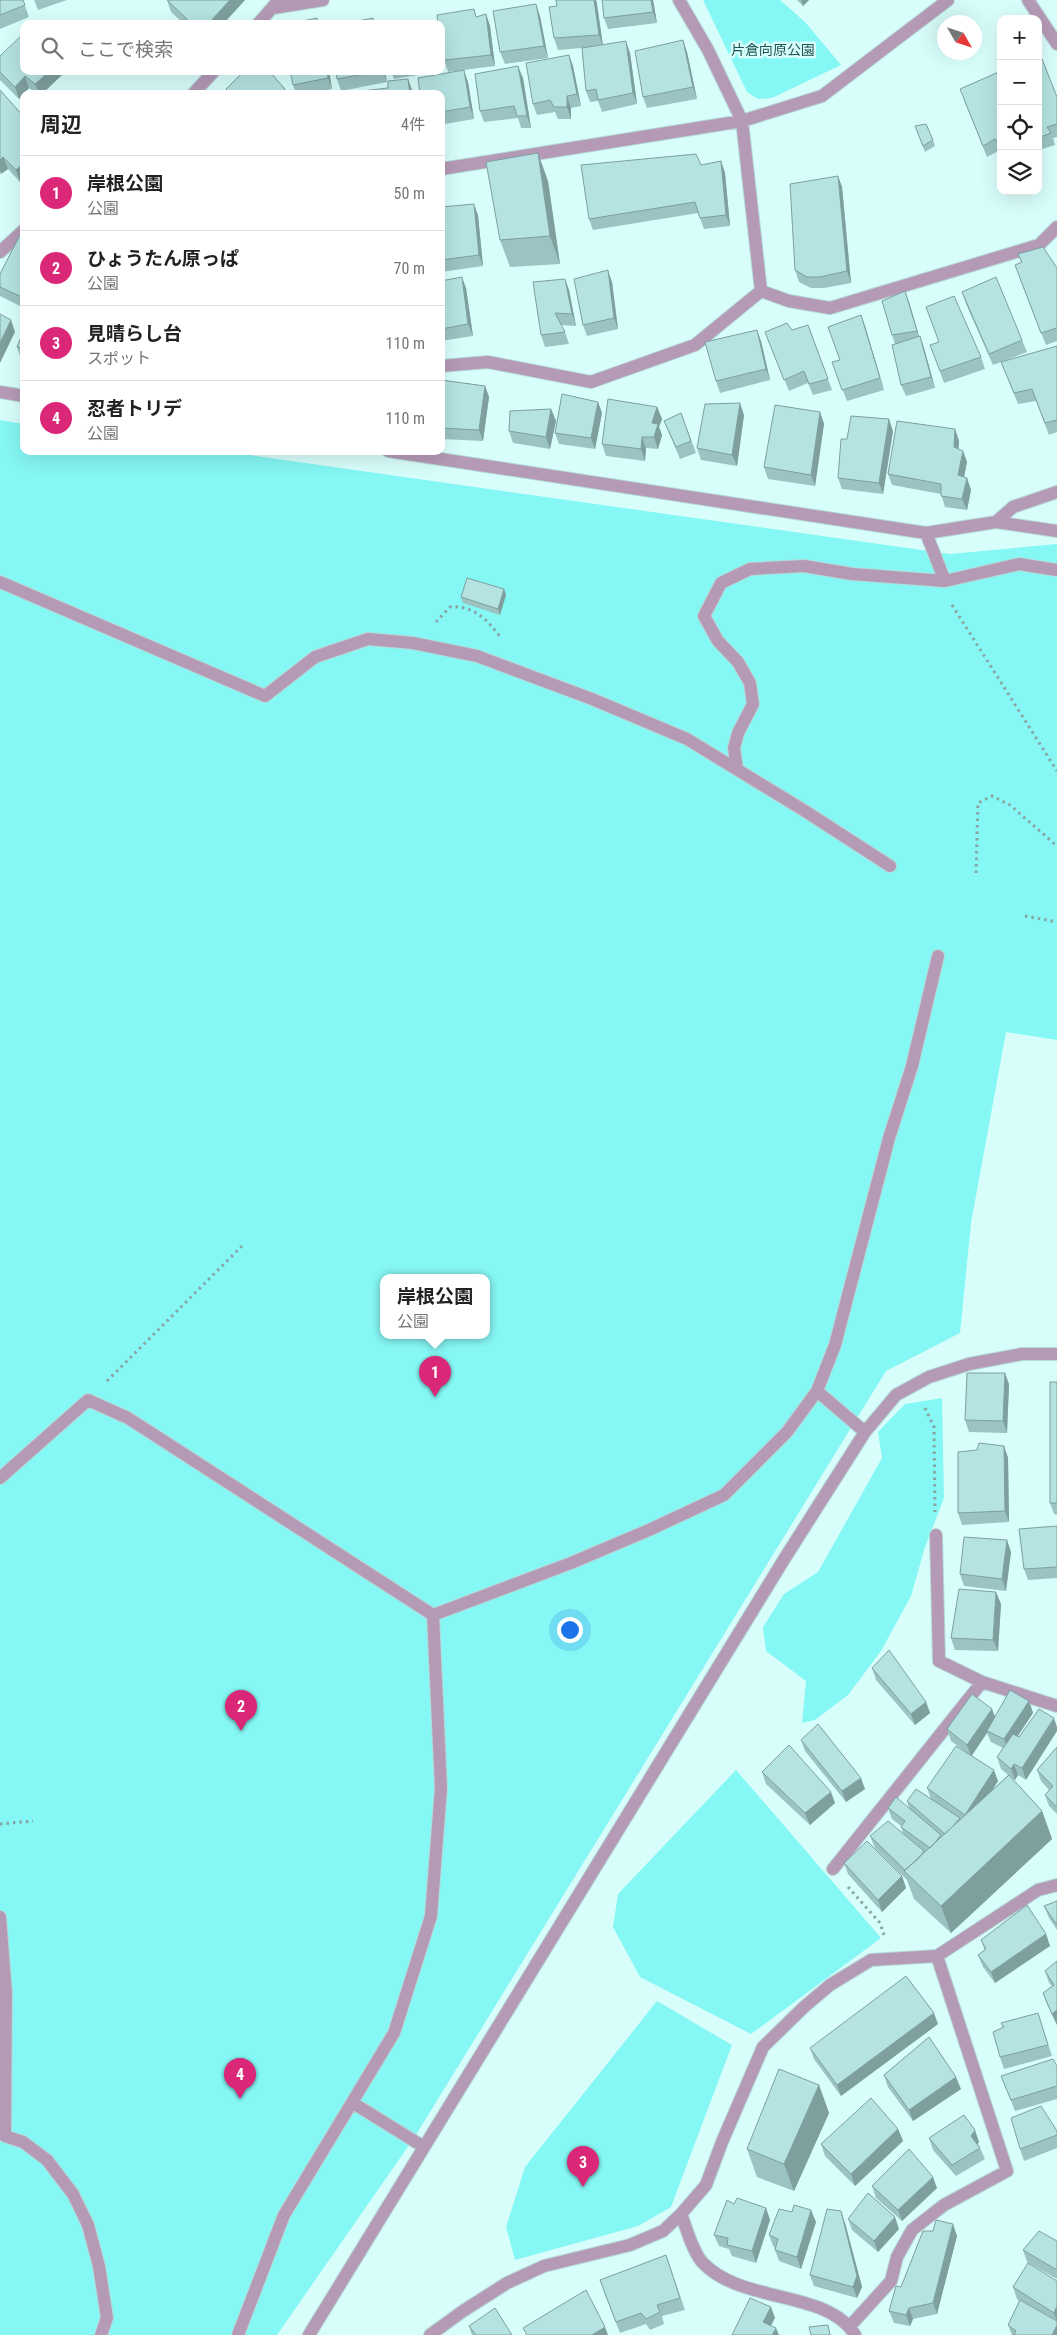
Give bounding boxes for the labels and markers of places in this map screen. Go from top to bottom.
pin: 1 [419,1356,451,1397]
pin: 2 [225,1690,257,1731]
pin: 4 [224,2058,256,2099]
pin: 3 [567,2146,599,2187]

